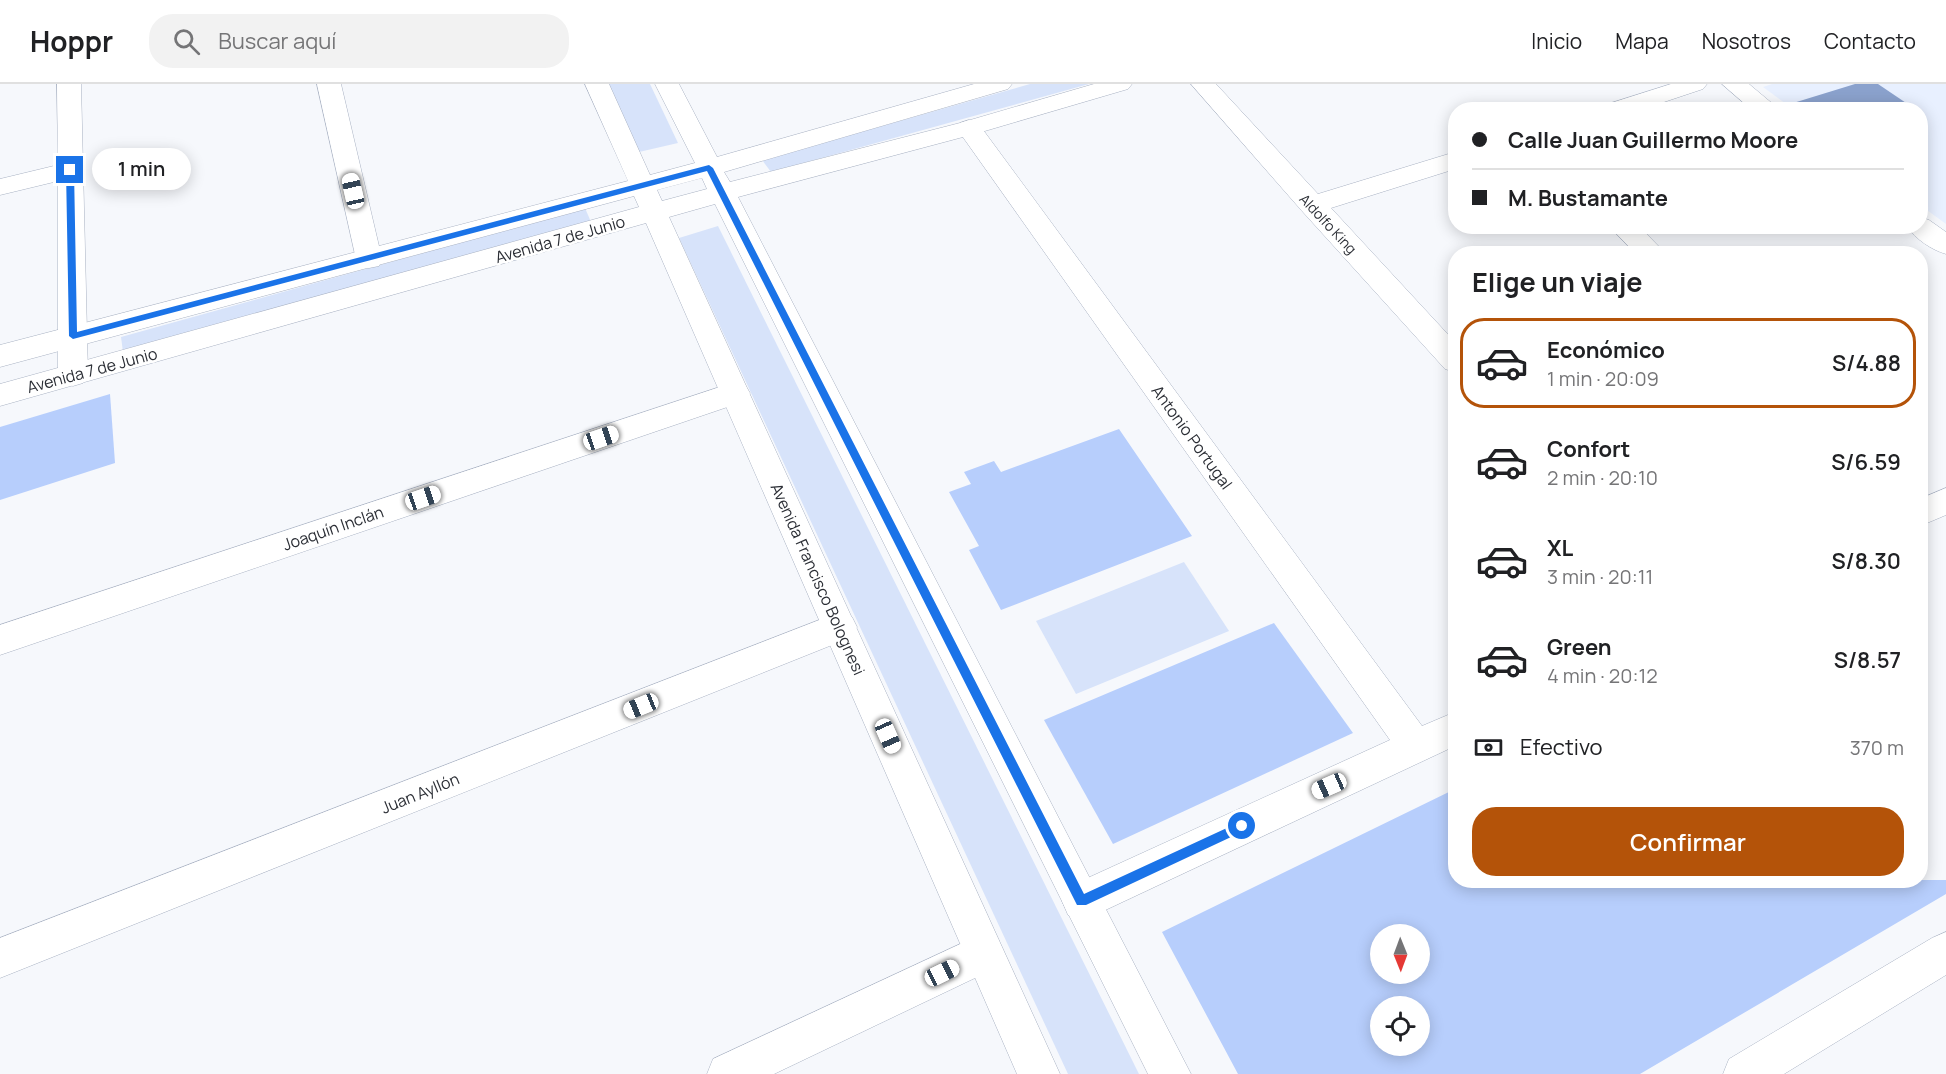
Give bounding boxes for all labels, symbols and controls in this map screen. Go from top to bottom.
search box [149,14,569,68]
text: Hoppr [30,22,113,60]
icon: search [170,25,203,58]
text: Buscar aquí [218,26,336,56]
text: Inicio [1531,27,1582,55]
text: Mapa [1615,27,1669,55]
text: Nosotros [1702,27,1791,55]
text: Contacto [1824,27,1916,55]
text: Calle Juan Guillermo Moore [1508,125,1798,155]
callout: 1 min [91,149,190,191]
text: 1 min [118,155,165,182]
route end [56,156,83,183]
car [340,171,366,211]
text: M. Bustamante [1508,183,1668,213]
street label: Aldolfo King [1296,189,1361,258]
street label: Avenida 7 de Junio [493,210,627,268]
text: Elige un viaje [1472,263,1643,300]
text: Económico [1547,335,1665,365]
icon: car [1475,336,1529,390]
street label: Avenida 7 de Junio [24,342,160,398]
text: S/4.88 [1832,348,1901,378]
text: 1 min · 20:09 [1547,365,1659,392]
street label: Antonio Portugal [1147,380,1237,494]
car [581,424,621,452]
text: Confort [1547,434,1630,464]
icon: car [1475,435,1529,489]
text: S/6.59 [1831,447,1901,477]
text: 2 min · 20:10 [1547,464,1658,491]
street label: Avenida Francisco Bolognesi [766,480,870,678]
car [403,484,443,512]
street label: Joaquín Inclán [280,500,386,556]
text: XL [1547,533,1573,563]
icon: car [1475,534,1529,588]
text: S/8.30 [1831,546,1901,576]
text: 3 min · 20:11 [1547,563,1653,590]
text: Green [1547,632,1612,662]
icon: car [1475,633,1529,687]
text: S/8.57 [1834,645,1901,675]
text: 4 min · 20:12 [1547,662,1658,689]
car [621,691,661,721]
car [872,716,904,756]
icon: cash [1472,731,1505,764]
text: Efectivo [1520,732,1603,762]
text: 370 m [1850,734,1904,761]
street label: Juan Ayllón [378,767,462,819]
car [1309,770,1349,802]
button: Confirmar [1472,807,1904,876]
route start [1228,812,1255,839]
north arrow [1370,924,1430,984]
map controls [1370,924,1430,1056]
car [922,957,962,989]
button: locate [1370,996,1430,1056]

